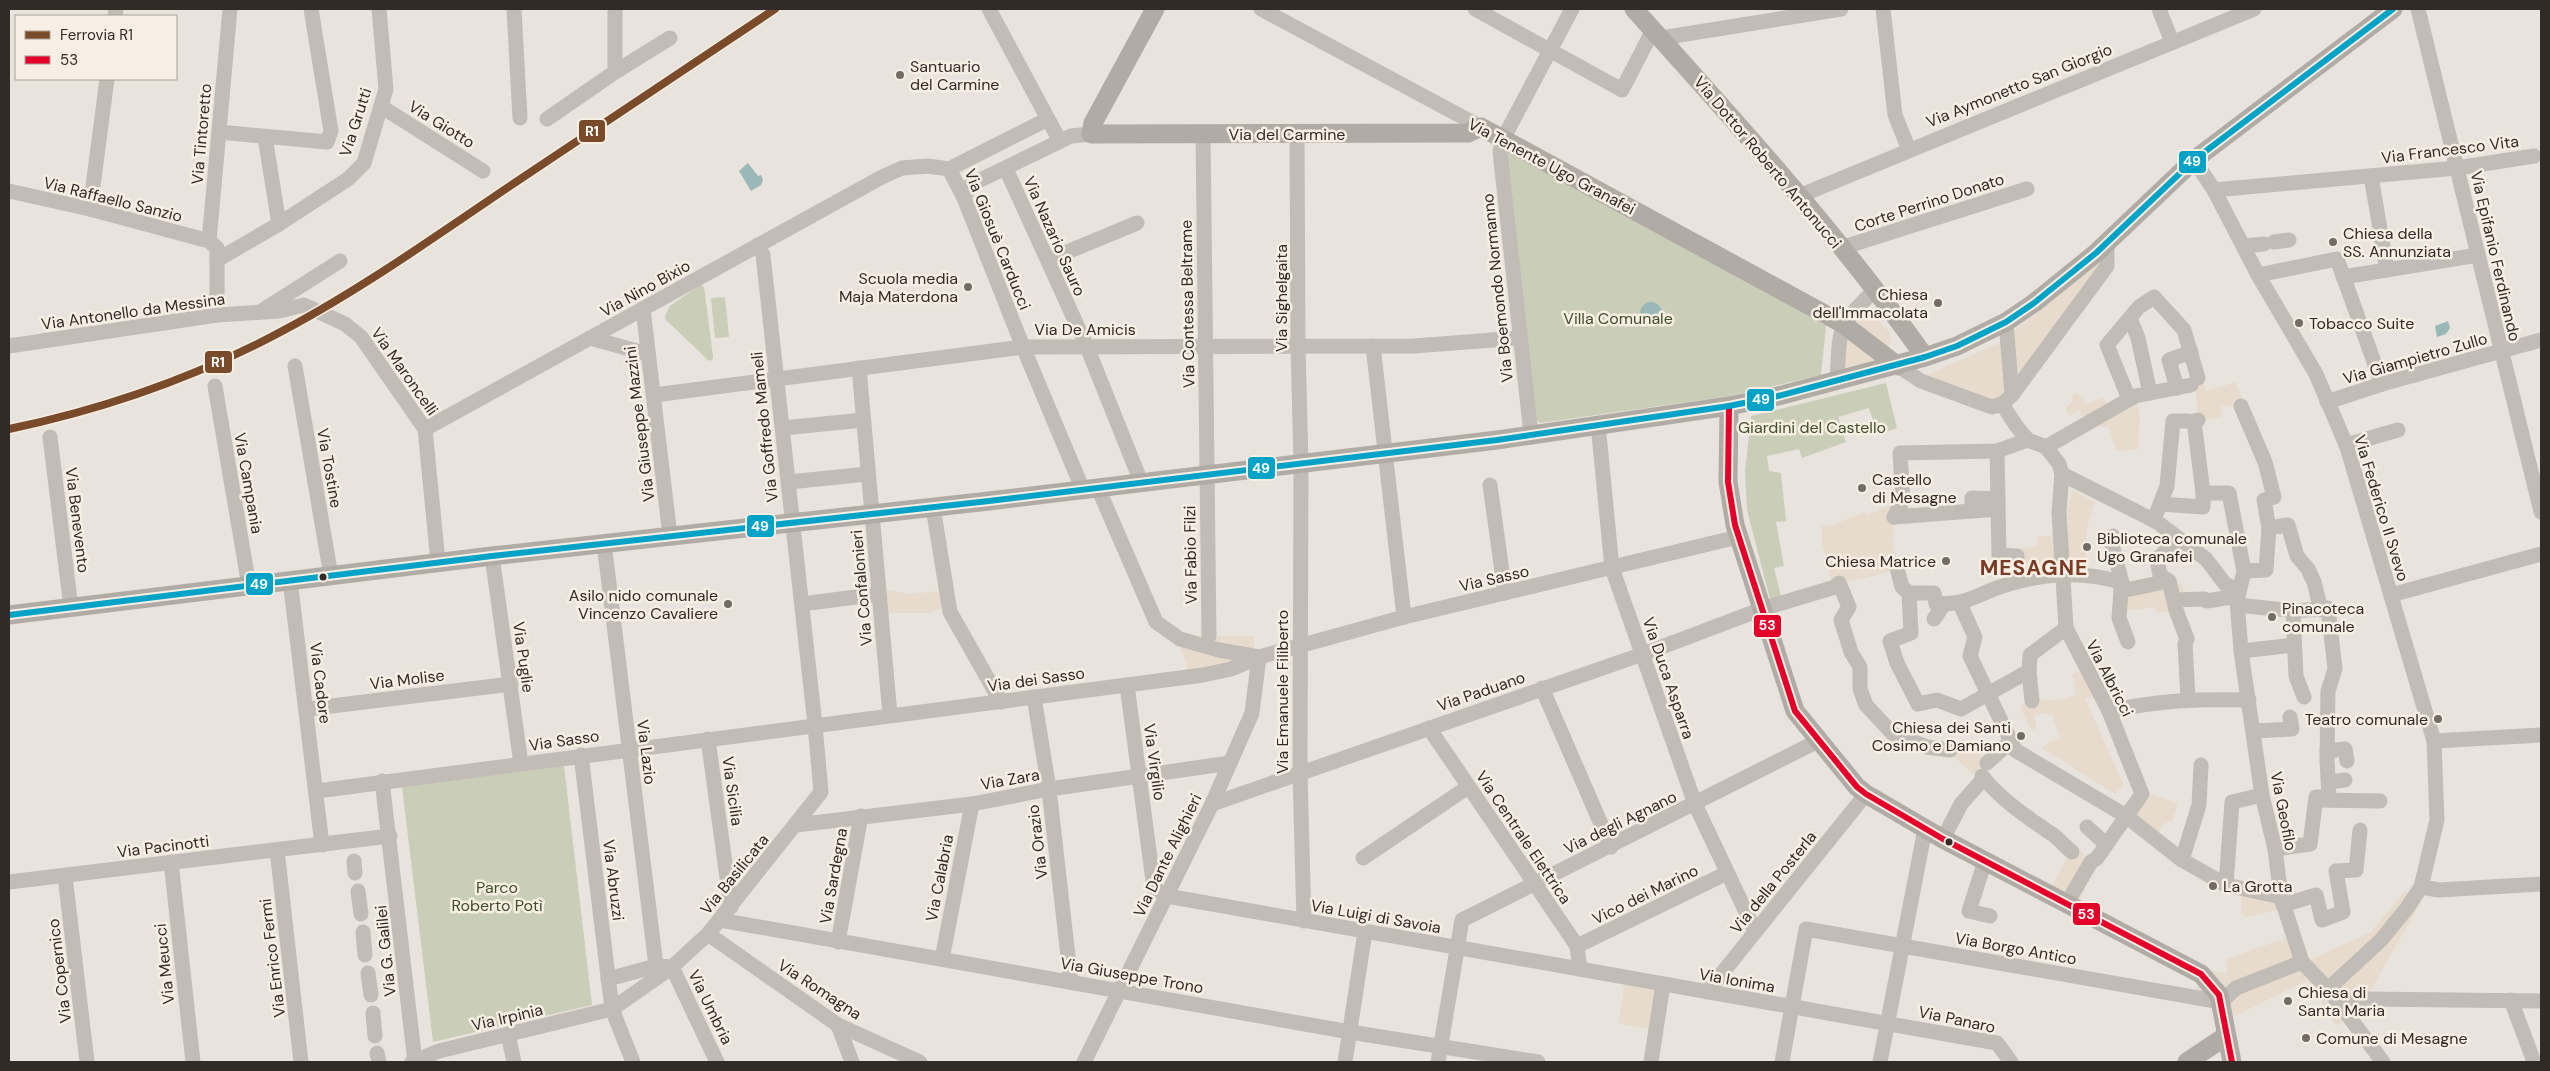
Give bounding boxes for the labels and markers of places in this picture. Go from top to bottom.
place label: Santuario del Carmine [910,56,999,95]
marker: Santuario del Carmine [894,69,906,81]
place label: Chiesa della SS. Annunziata [2343,223,2451,262]
marker: Chiesa della SS. Annunziata [2327,236,2339,248]
place label: Scuola media Maja Materdona [839,268,958,307]
marker: Scuola media Maja Materdona [962,281,974,293]
place label: Chiesa dell'Immacolata [1813,284,1928,323]
marker: Chiesa dell'Immacolata [1932,297,1944,309]
place label: Tobacco Suite [2309,313,2414,334]
marker: Tobacco Suite [2293,317,2305,329]
place label: Castello di Mesagne [1872,469,1957,508]
marker: Castello di Mesagne [1856,482,1868,494]
place label: Biblioteca comunale Ugo Granafei [2097,528,2247,567]
marker: Biblioteca comunale Ugo Granafei [2081,541,2093,553]
place label: Chiesa Matrice [1825,551,1936,572]
marker: Chiesa Matrice [1940,555,1952,567]
unlabelled marker [318,572,328,582]
place label: Asilo nido comunale Vincenzo Cavaliere [569,585,718,624]
marker: Asilo nido comunale Vincenzo Cavaliere [722,598,734,610]
place label: Pinacoteca comunale [2282,598,2364,637]
marker: Pinacoteca comunale [2266,611,2278,623]
place label: Teatro comunale [2305,709,2428,730]
marker: Teatro comunale [2432,713,2444,725]
place label: Chiesa dei Santi Cosimo e Damiano [1872,717,2011,756]
marker: Chiesa dei Santi Cosimo e Damiano [2015,730,2027,742]
unlabelled marker [1944,837,1954,847]
place label: La Grotta [2223,876,2293,897]
marker: La Grotta [2207,880,2219,892]
place label: Chiesa di Santa Maria [2298,982,2385,1021]
marker: Chiesa di Santa Maria [2282,995,2294,1007]
place label: Comune di Mesagne [2316,1028,2468,1049]
marker: Comune di Mesagne [2300,1032,2312,1044]

